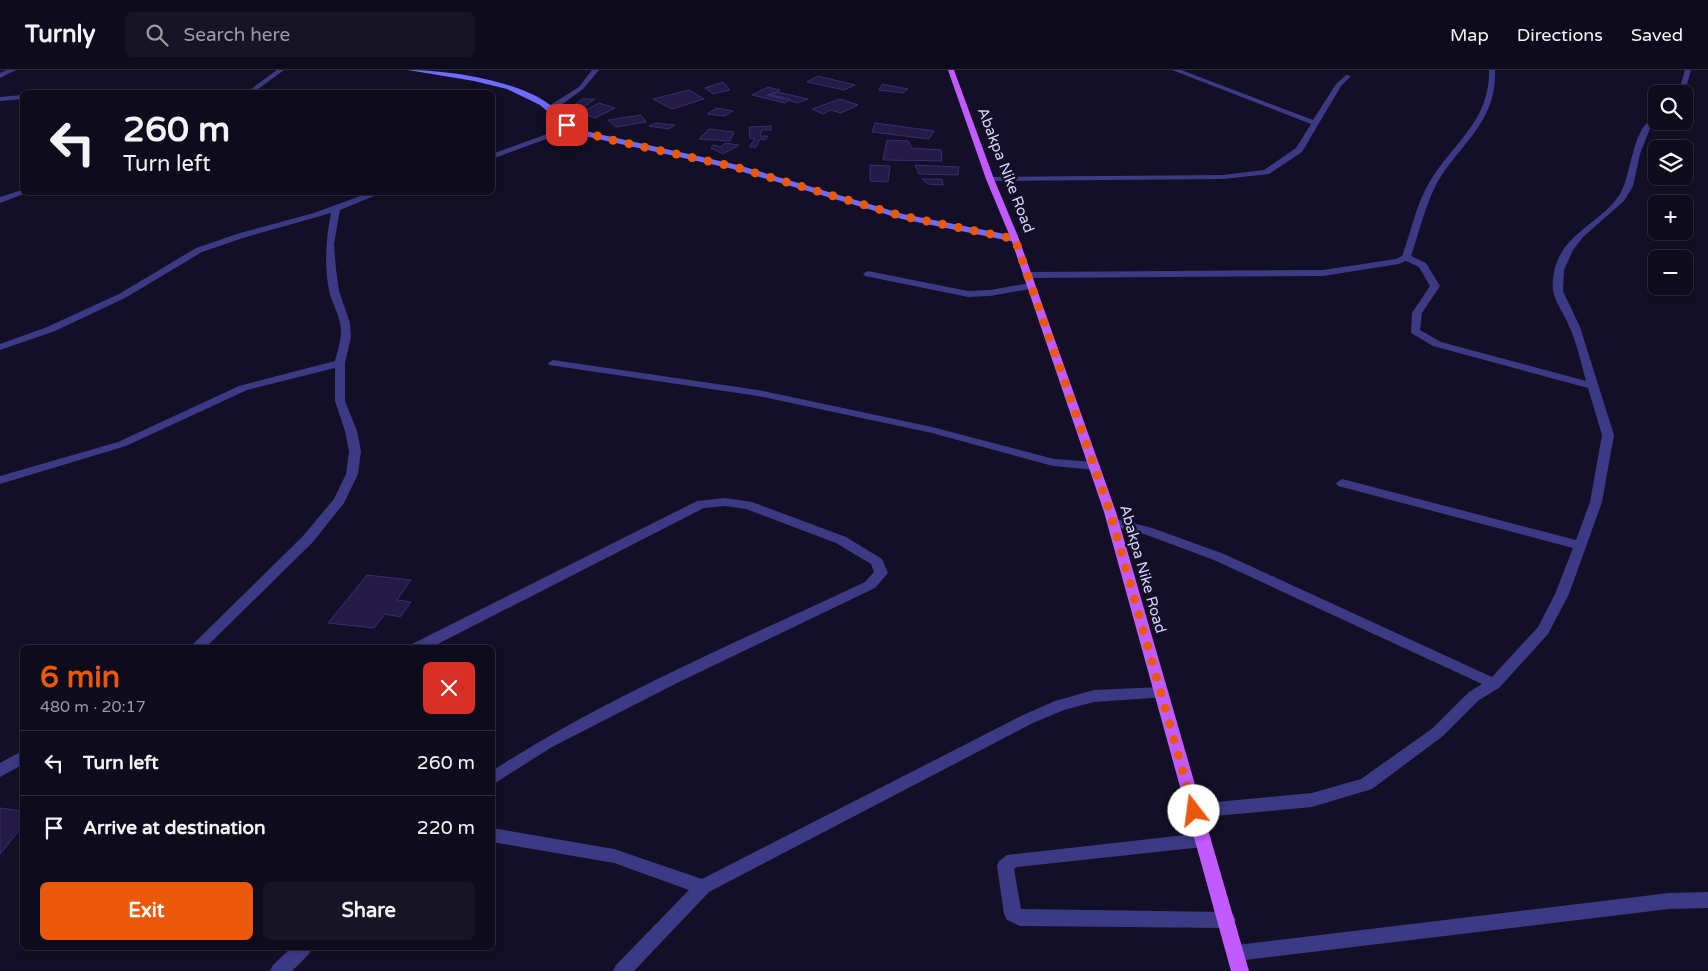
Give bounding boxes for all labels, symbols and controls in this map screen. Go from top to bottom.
search box [125,12,475,57]
text: Turnly [25,20,95,49]
icon: search [143,21,171,49]
text: Search here [183,24,290,46]
text: Map [1450,24,1489,46]
text: Directions [1517,24,1603,46]
text: Saved [1631,24,1683,46]
map controls [1648,85,1693,295]
button: search [1648,85,1693,130]
pin [546,104,588,146]
street label: Abakpa Nike Road [974,105,1038,235]
text: 260 m [123,109,230,151]
icon: left [40,110,105,175]
icon: arrive [553,111,581,139]
button: layers [1648,140,1693,185]
text: Turn left [123,151,211,177]
button: + [1648,195,1693,240]
button: − [1648,250,1693,295]
street label: Abakpa Nike Road [1116,503,1170,635]
text: 6 min [40,659,120,696]
button: close [423,662,475,714]
text: 480 m · 20:17 [40,697,146,717]
icon: left [40,749,68,777]
text: Turn left [83,752,159,774]
text: 260 m [417,752,475,774]
position arrow [1167,784,1219,836]
icon: arrive [40,814,68,842]
text: Arrive at destination [83,817,266,839]
text: 220 m [417,817,475,839]
button: Exit [40,882,253,940]
button: Share [263,882,475,940]

